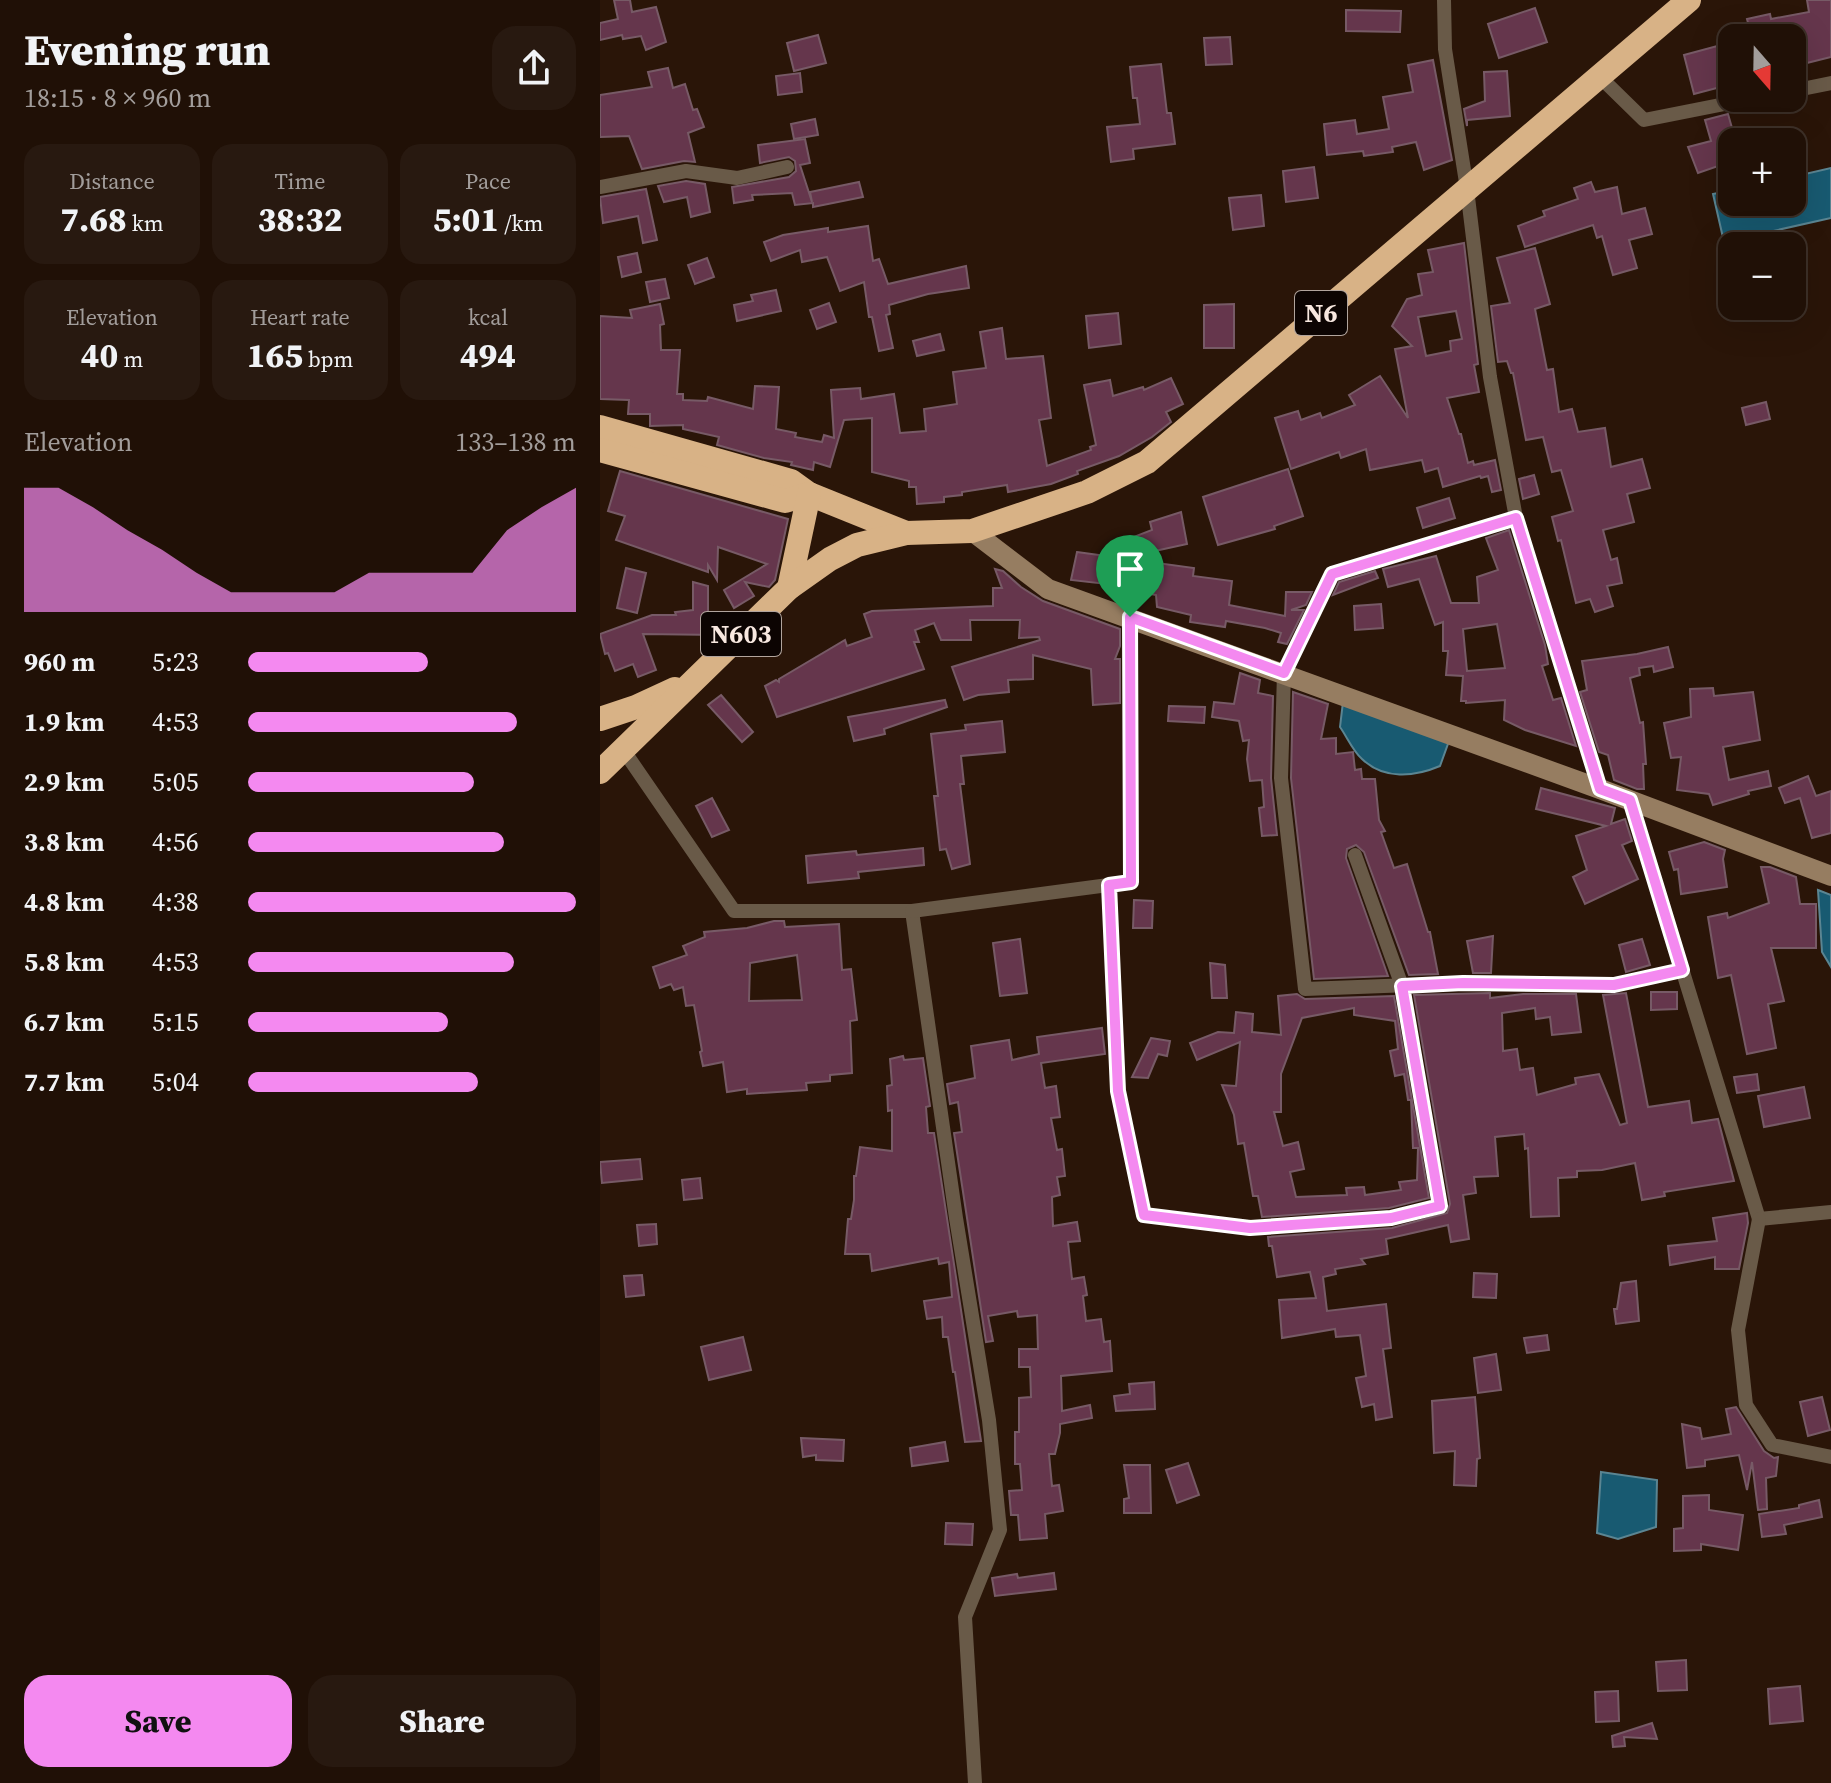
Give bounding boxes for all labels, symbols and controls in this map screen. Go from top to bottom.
text: Evening run [24,19,270,80]
north arrow [1718,24,1806,112]
map controls [1718,24,1806,320]
button: share [492,26,576,110]
text: 18:15 · 8 × 960 m [24,80,211,116]
button: + [1718,128,1806,216]
text: Distance [69,166,155,196]
text: Time [275,166,325,196]
text: Pace [465,166,511,196]
text: 7.68 [60,196,127,242]
text: 38:32 [257,196,343,242]
text: 5:01 [433,196,499,242]
text: km [127,208,164,238]
text: /km [499,208,543,238]
button: − [1718,232,1806,320]
road number: N6 [1295,291,1347,335]
text: Elevation [66,302,158,332]
text: Heart rate [250,302,350,332]
text: kcal [468,302,508,332]
text: 40 [81,332,118,378]
text: 165 [247,332,303,378]
text: 494 [460,332,516,378]
text: m [118,344,143,374]
text: bpm [303,344,353,374]
text: Elevation [24,424,133,460]
text: 133–138 m [455,424,576,460]
pin [1096,535,1164,617]
icon: arrive [1108,547,1152,591]
road number: N603 [701,612,781,656]
text: 960 m [24,644,95,680]
text: 5:23 [152,644,199,680]
text: 1.9 km [24,704,105,740]
text: 4:53 [152,704,199,740]
text: 2.9 km [24,764,105,800]
text: 5:05 [152,764,199,800]
text: 3.8 km [24,824,105,860]
text: 4:56 [152,824,199,860]
text: 4.8 km [24,884,105,920]
text: 4:38 [152,884,199,920]
text: 5.8 km [24,944,105,980]
text: 4:53 [152,944,199,980]
text: 6.7 km [24,1004,105,1040]
text: 5:15 [152,1004,199,1040]
text: 7.7 km [24,1064,105,1100]
text: 5:04 [152,1064,199,1100]
button: Save [24,1675,292,1767]
button: Share [308,1675,576,1767]

